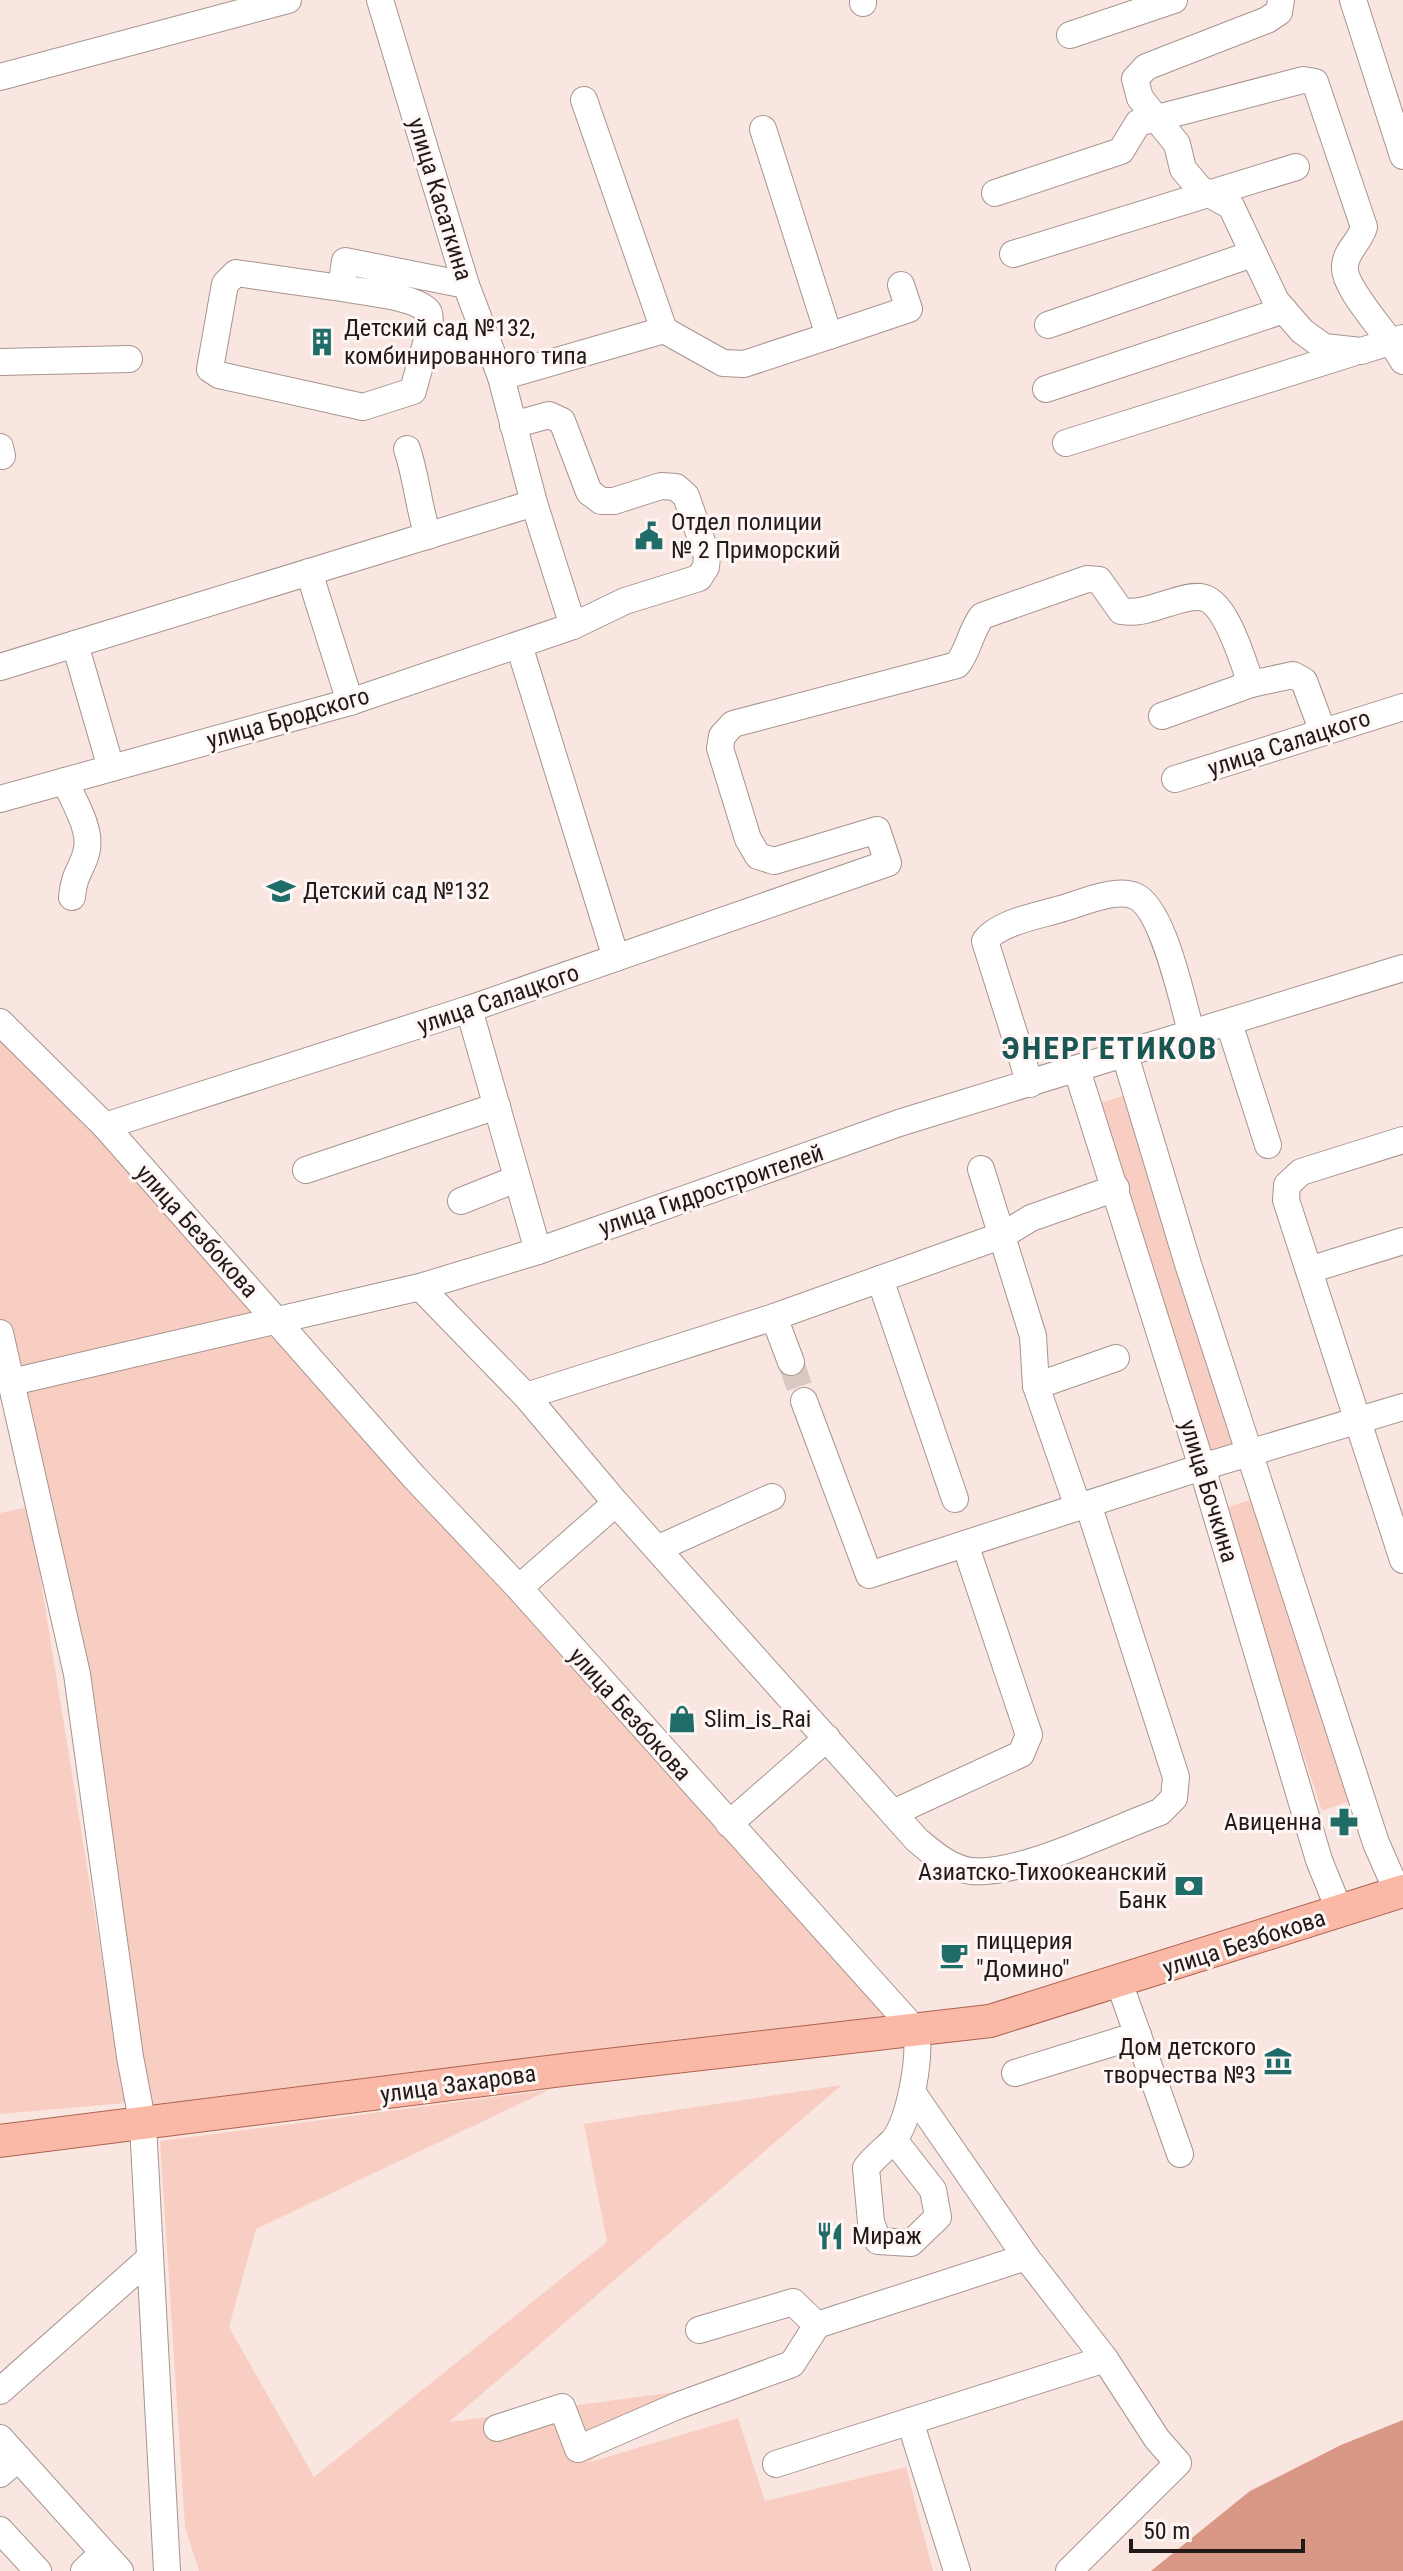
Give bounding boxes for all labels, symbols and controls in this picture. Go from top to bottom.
street label: улица Касаткина [402,114,478,284]
place label: Детский сад №132, комбинированного типа [344,314,587,370]
building icon: Детский сад №132, комбинированного типа [307,327,337,357]
place label: Отдел полиции № 2 Приморский [671,508,841,564]
public building icon: Отдел полиции № 2 Приморский [634,521,664,551]
street label: улица Бродского [203,681,373,755]
street label: улица Салацкого [1204,704,1374,782]
school or university icon: Детский сад №132 [266,876,296,906]
place label: Детский сад №132 [303,877,490,905]
street label: улица Салацкого [414,958,582,1040]
district label: ЭНЕРГЕТИКОВ [1002,1029,1218,1067]
street label: улица Гидростроителей [595,1138,827,1242]
street label: улица Безбокова [130,1159,264,1303]
street label: улица Бочкина [1174,1416,1244,1566]
street label: улица Безбокова [563,1642,697,1786]
shop icon: Slim_is_Rai [667,1704,697,1734]
place label: Slim_is_Rai [704,1705,811,1733]
pharmacy icon: Авиценна [1329,1807,1359,1837]
place label: Авиценна [1224,1808,1322,1836]
place label: Азиатско-Тихоокеанский Банк [918,1858,1167,1914]
bank icon: Азиатско-Тихоокеанский Банк [1174,1871,1204,1901]
street label: улица Безбокова [1159,1904,1329,1982]
place label: пиццерия "Домино" [976,1927,1073,1983]
cafe icon: пиццерия "Домино" [939,1940,969,1970]
place label: Дом детского творчества №3 [1104,2033,1256,2089]
museum icon: Дом детского творчества №3 [1263,2046,1293,2076]
street label: улица Захарова [378,2059,538,2109]
restaurant icon: Мираж [815,2221,845,2251]
place label: Мираж [852,2222,922,2250]
scale bar [1131,2503,1303,2553]
text: 50 m [1143,2517,1190,2545]

